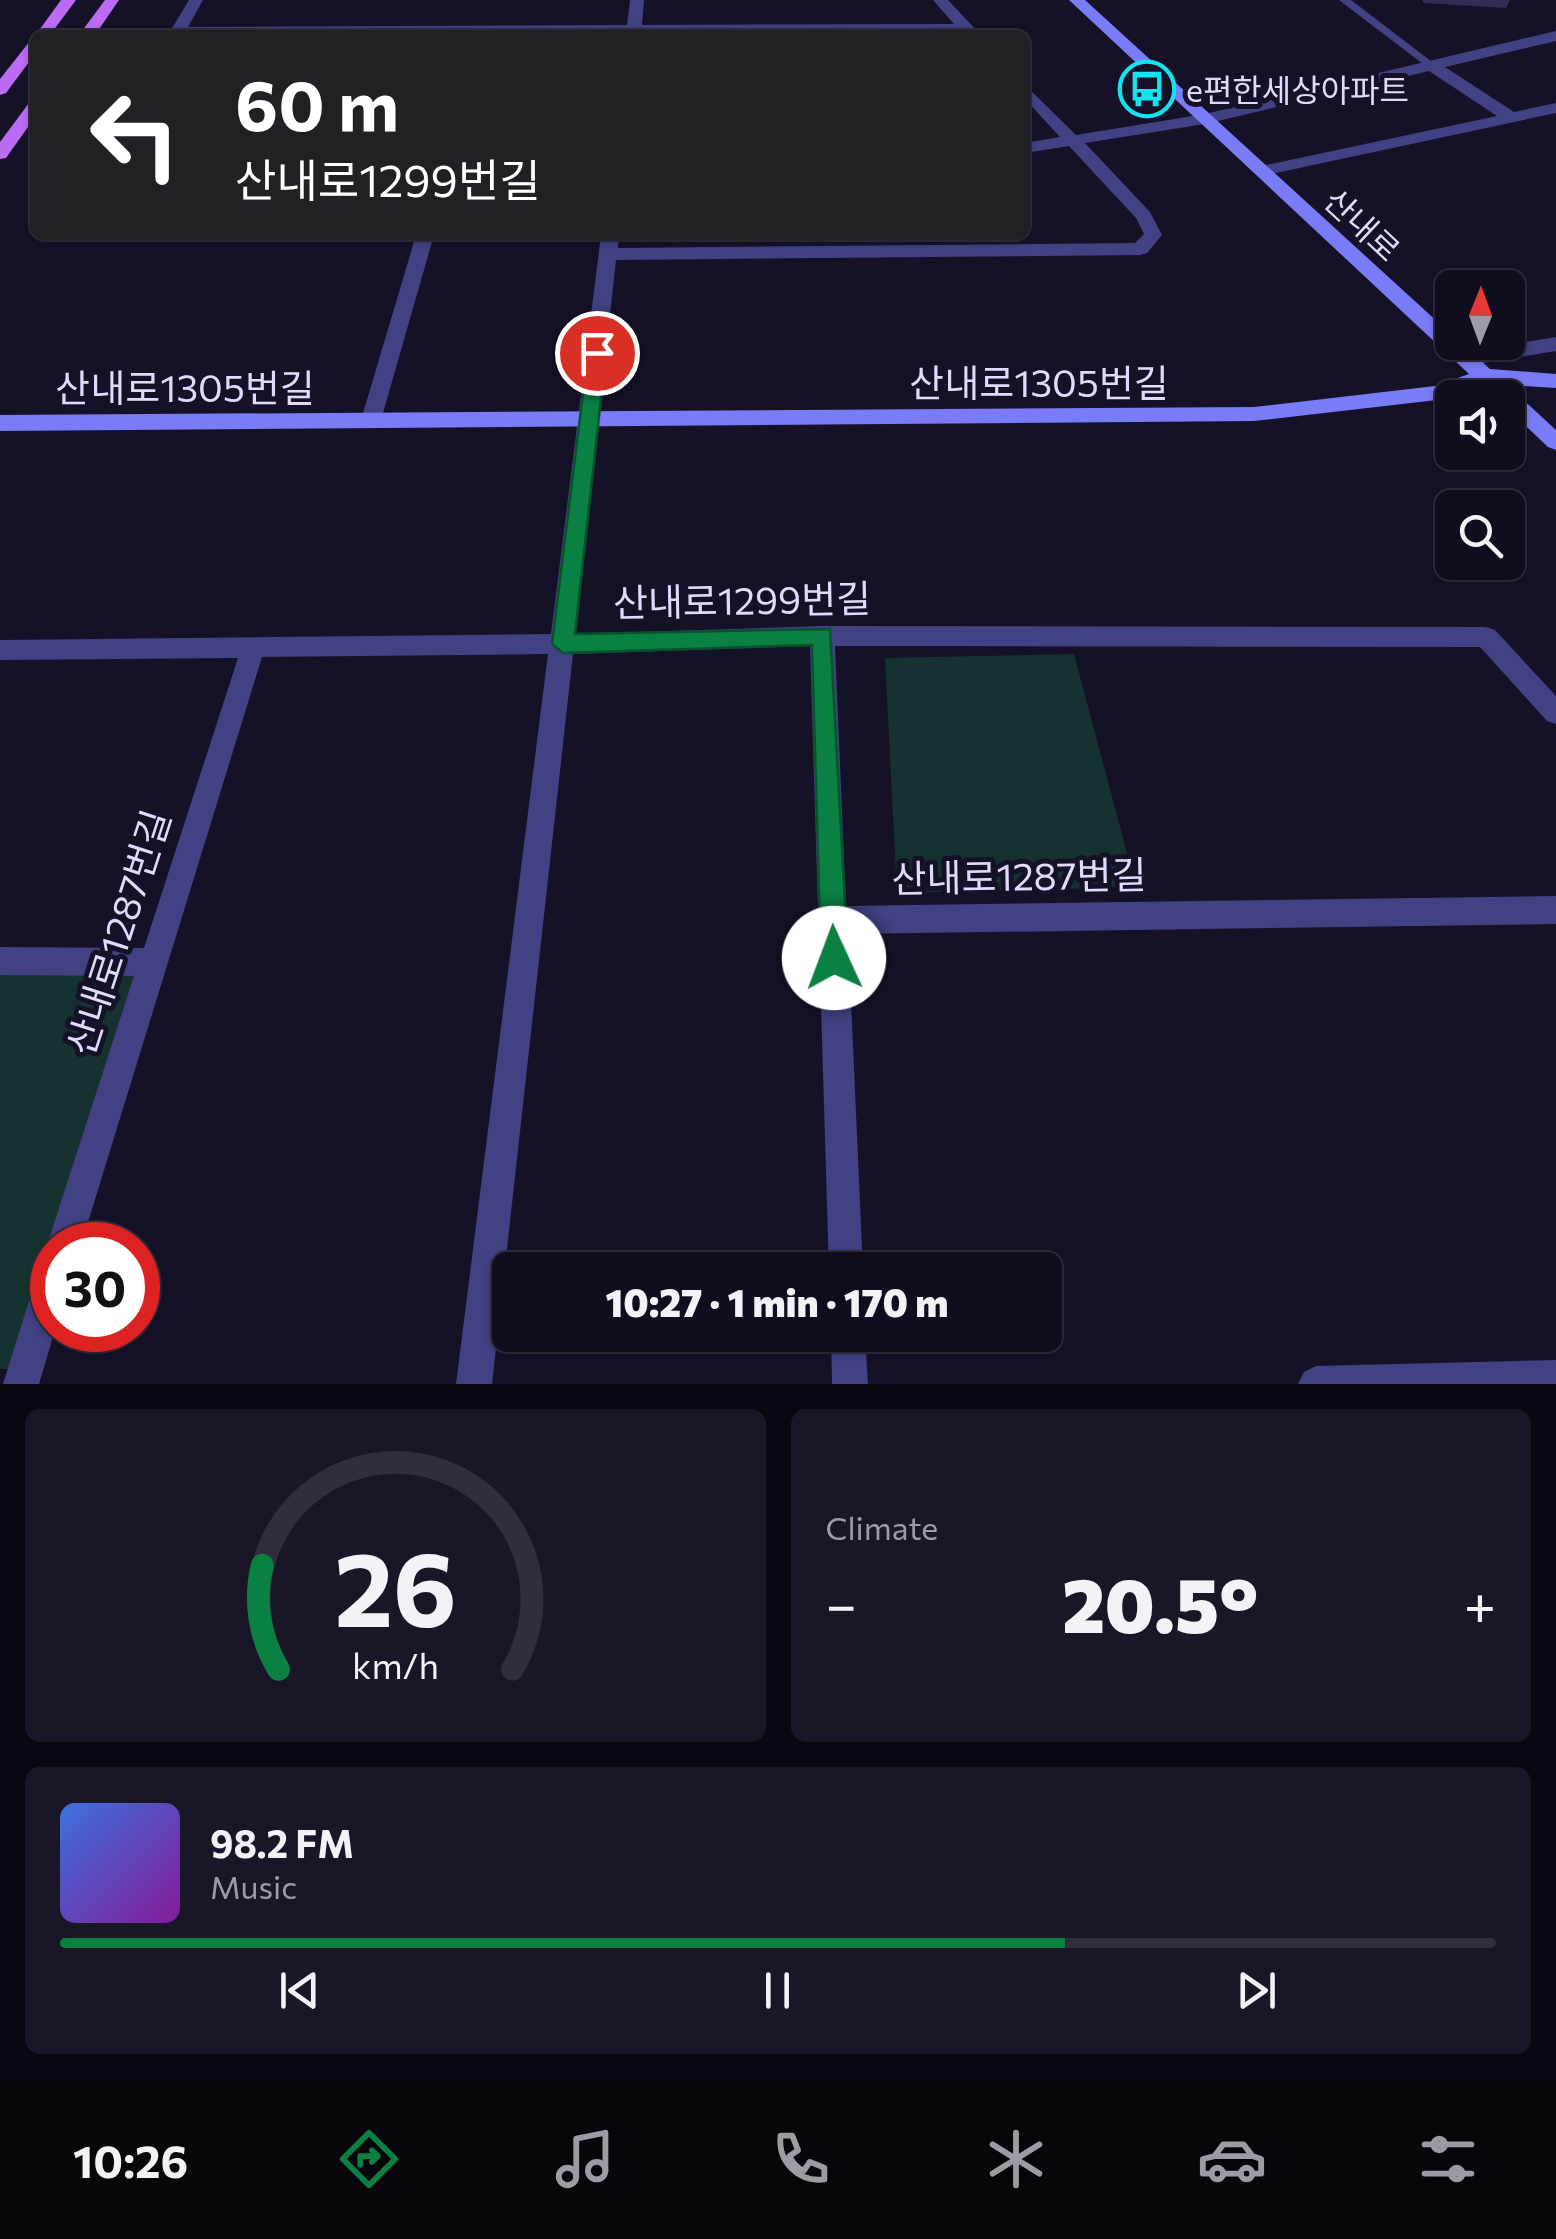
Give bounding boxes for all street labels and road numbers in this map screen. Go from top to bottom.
street label: 산내로 [1317,179,1409,269]
street label: 산내로1305번길 [909,358,1169,405]
street label: 산내로1305번길 [55,363,315,410]
street label: 산내로1299번길 [613,573,871,625]
street label: 산내로1287번길 [55,803,179,1061]
street label: 산내로1287번길 [891,849,1147,901]

